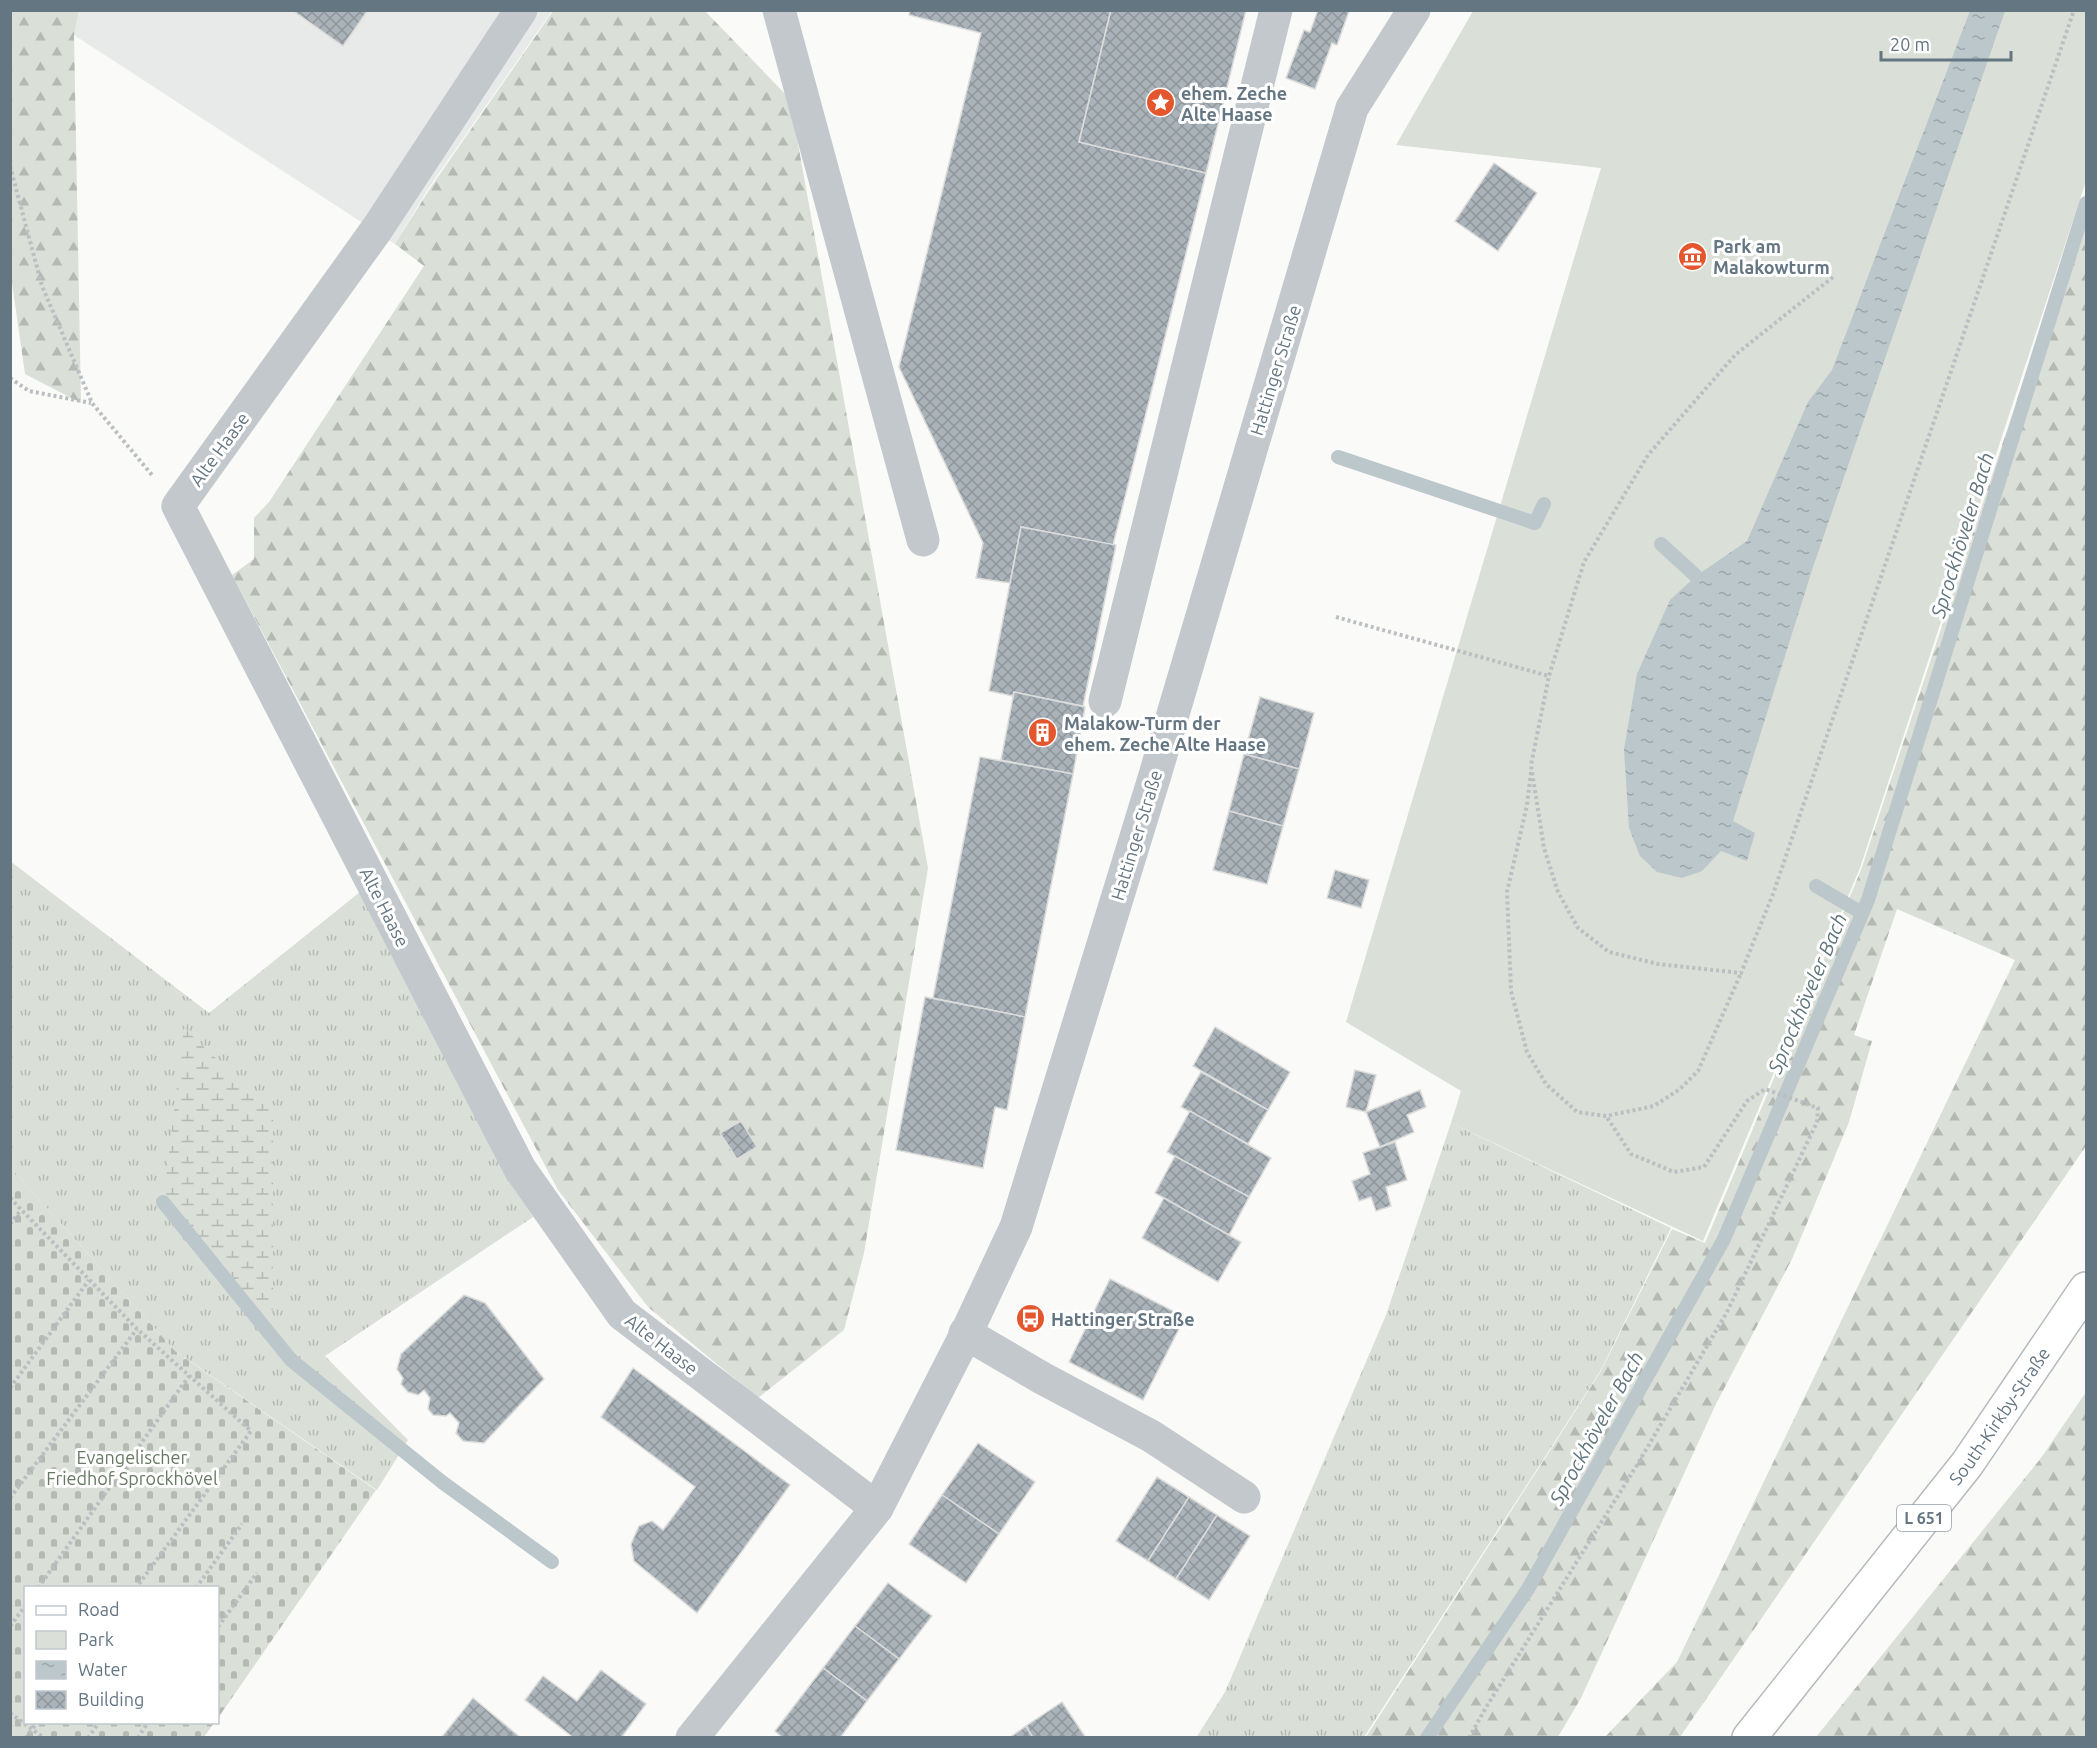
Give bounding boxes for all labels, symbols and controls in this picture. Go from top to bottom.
scale bar [1881,24,2012,62]
text: 20 m [1890,34,1930,54]
place label: ehem. Zeche Alte Haase [1181,83,1287,124]
place icon: ehem. Zeche Alte Haase [1144,87,1176,119]
place label: Park am Malakowturm [1713,236,1830,277]
museum icon: Park am Malakowturm [1676,240,1708,272]
street label: Hattinger Straße [1246,302,1304,438]
street label: Alte Haase [186,408,252,490]
water label: Sprockhöveler Bach [1926,450,1998,621]
place label: Malakow-Turm der ehem. Zeche Alte Haase [1064,713,1266,754]
building icon: Malakow-Turm der ehem. Zeche Alte Haase [1027,717,1059,749]
street label: Hattinger Straße [1107,767,1165,903]
street label: Alte Haase [356,864,414,950]
water label: Sprockhöveler Bach [1762,909,1851,1077]
bus stop icon: Hattinger Straße [1014,1303,1046,1335]
place label: Hattinger Straße [1051,1309,1195,1329]
street label: Alte Haase [622,1310,702,1378]
street label: South-Kirkby-Straße [1945,1343,2053,1488]
water label: Sprockhöveler Bach [1544,1347,1648,1510]
park label: Evangelischer Friedhof Sprockhövel [46,1447,218,1488]
road number: L 651 [1897,1505,1951,1531]
legend [24,1586,219,1724]
text: Road [78,1599,120,1619]
text: Park [78,1629,114,1649]
text: Water [78,1659,128,1679]
text: Building [78,1689,144,1709]

